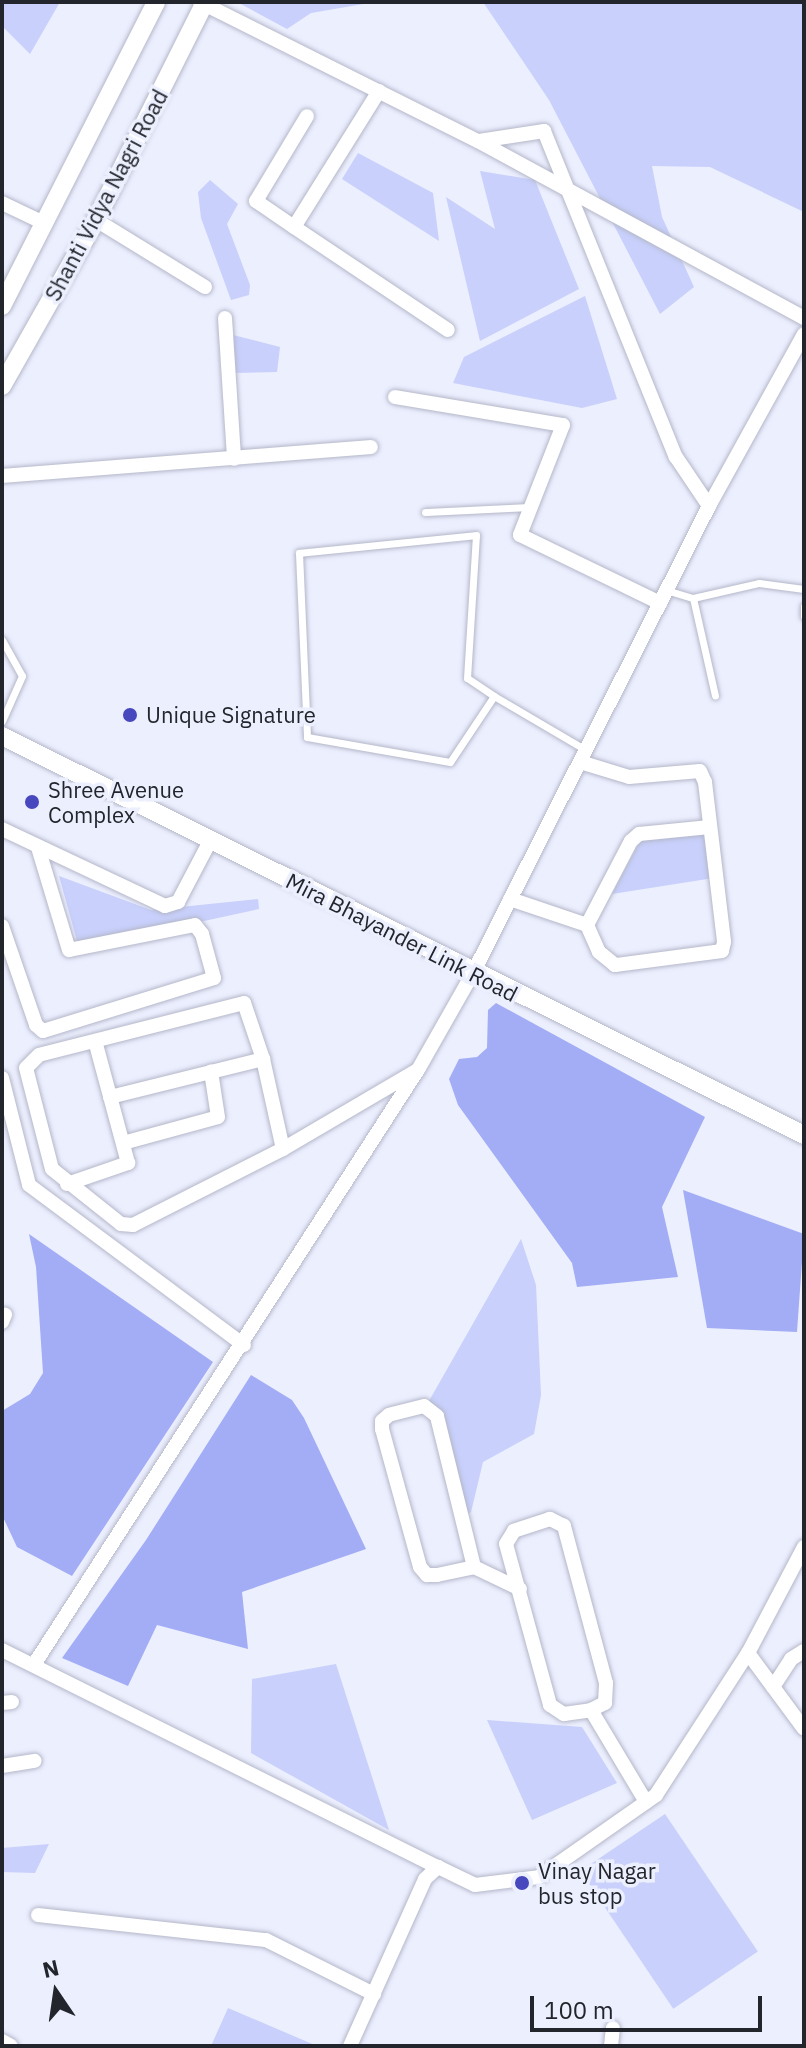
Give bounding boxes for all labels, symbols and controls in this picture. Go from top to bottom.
street label: Shanti Vidya Nagri Road [39,85,173,305]
place label: Unique Signature [146,702,316,728]
marker: Unique Signature [121,706,139,724]
place label: Shree Avenue Complex [48,776,184,828]
marker: Shree Avenue Complex [23,793,41,811]
street label: Mira Bhayander Link Road [282,867,522,1007]
place label: Vinay Nagar bus stop [538,1857,656,1908]
marker: Vinay Nagar bus stop [513,1874,531,1892]
north arrow [16,1952,96,2032]
text: N [39,1952,62,1984]
scale bar [534,1980,766,2030]
text: 100 m [544,1994,614,2026]

